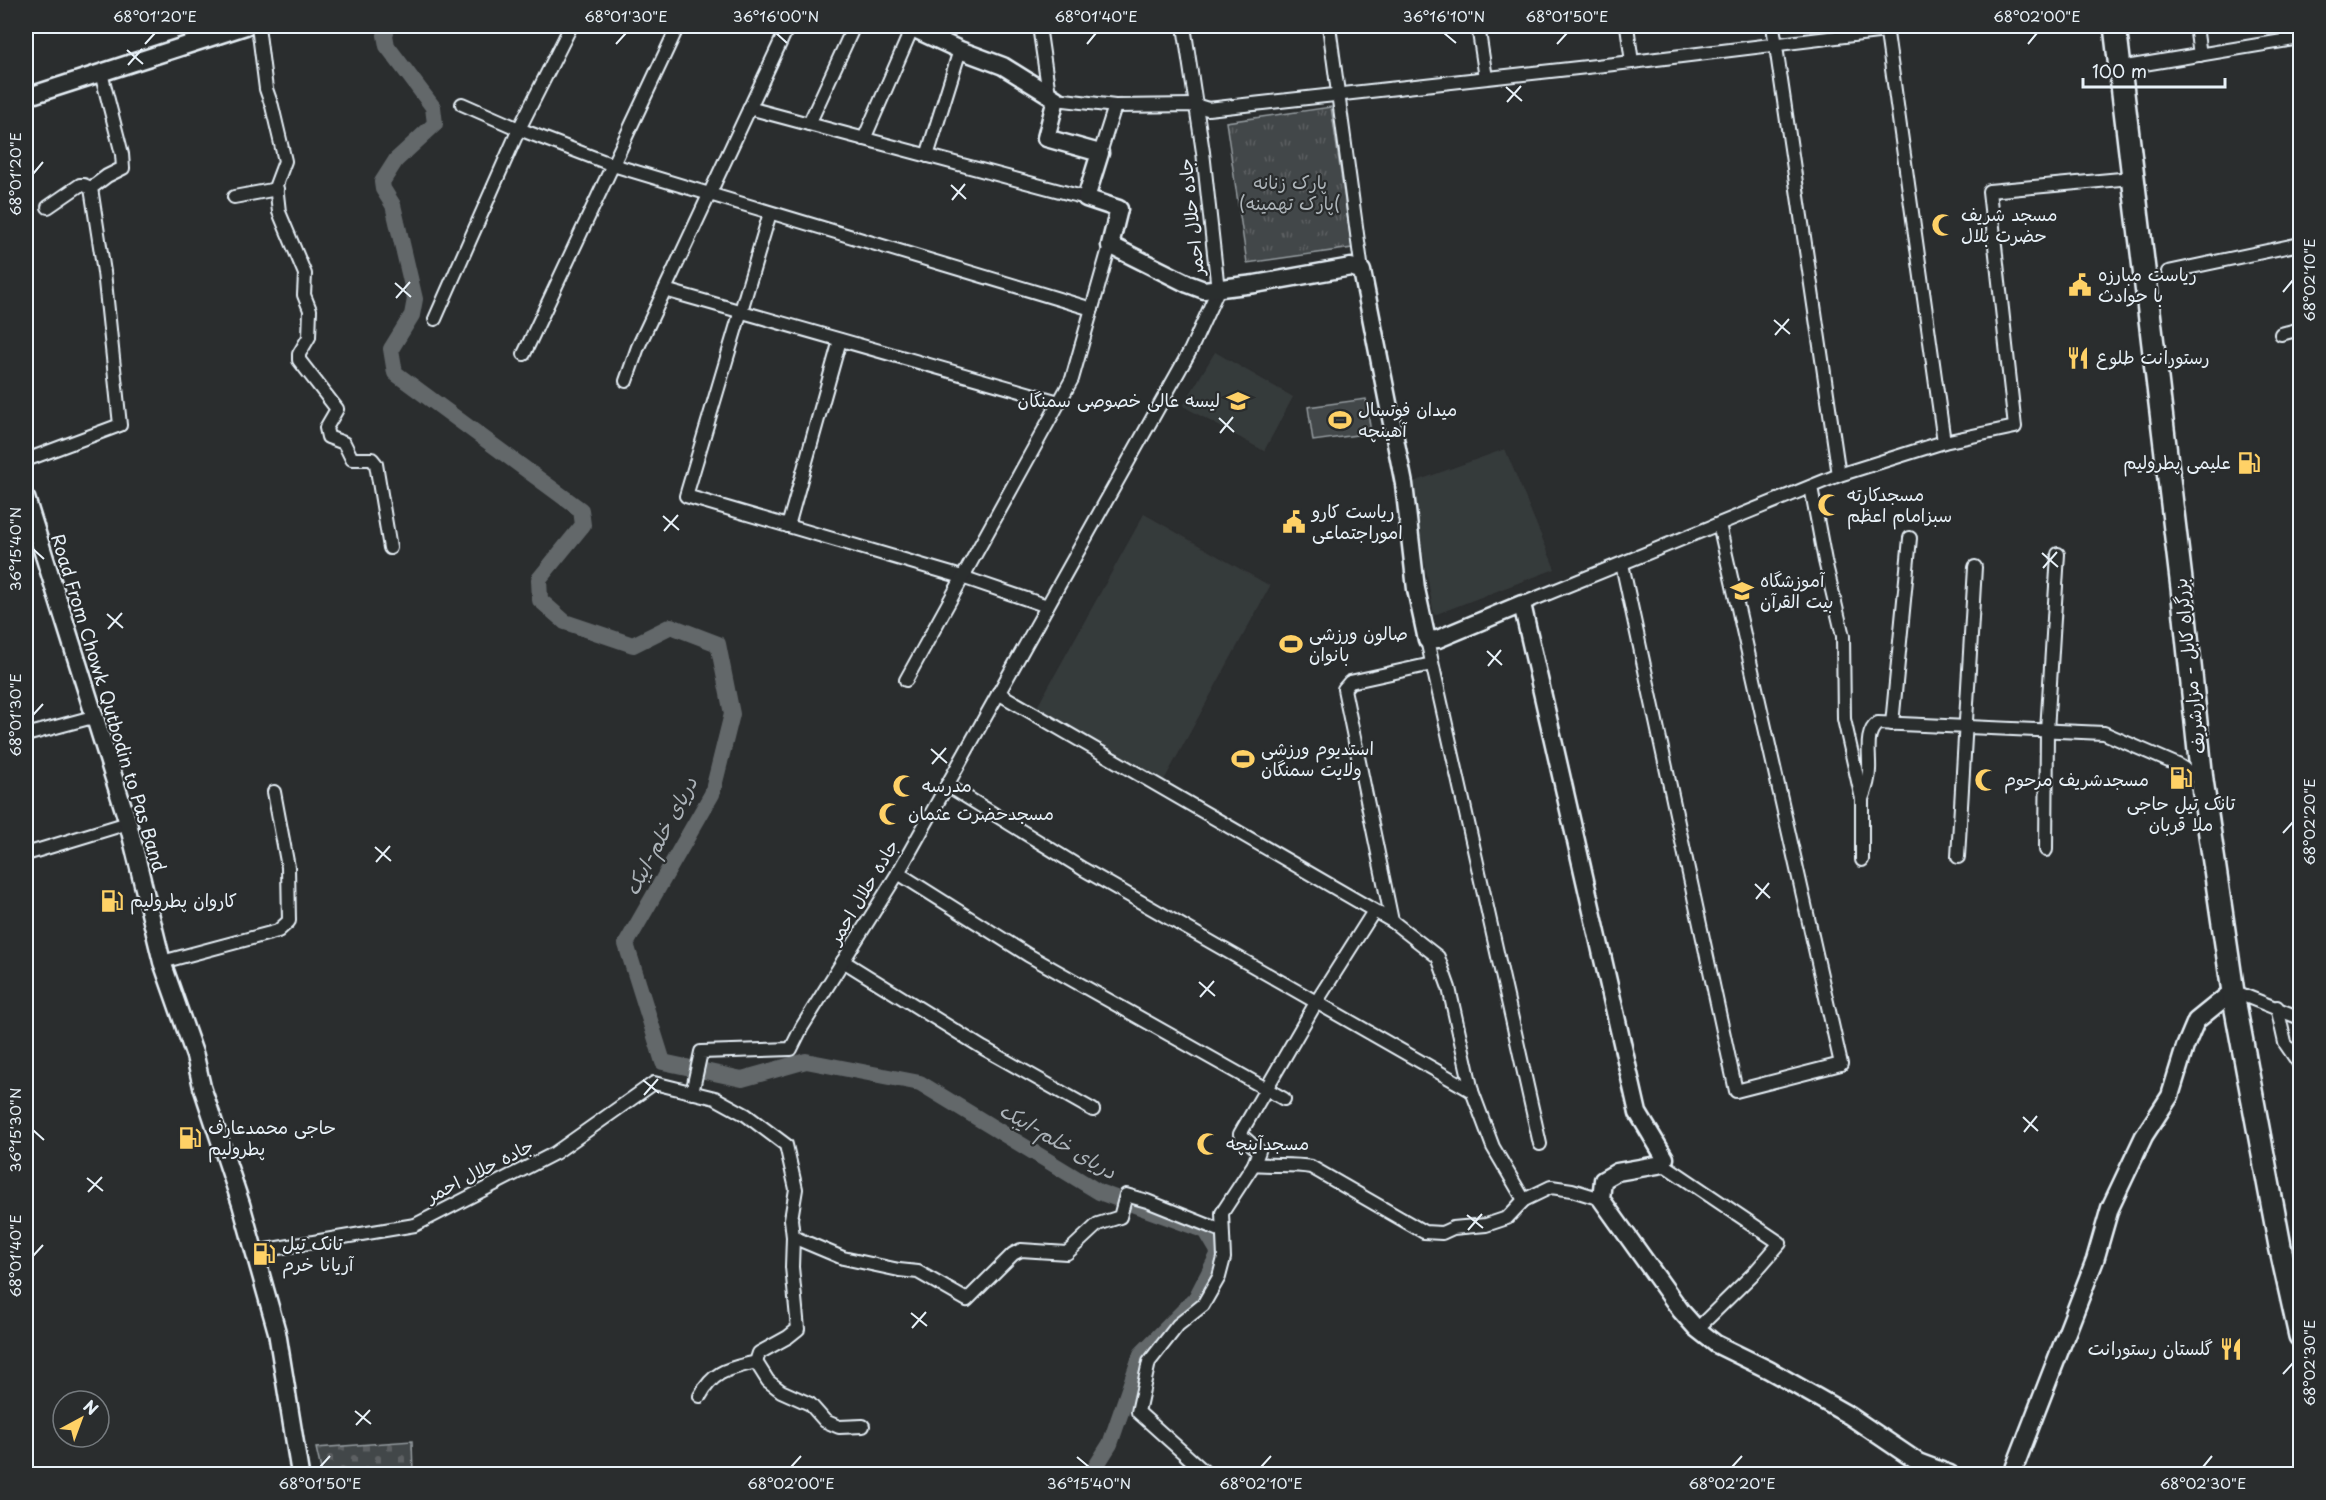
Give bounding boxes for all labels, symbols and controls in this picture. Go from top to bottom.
text: 68°01'20"E [113,4,197,27]
text: 68°01'30"E [584,4,668,27]
text: 36°16'00"N [733,4,819,27]
text: 68°01'40"E [1054,4,1138,27]
text: 36°16'10"N [1403,4,1485,27]
text: 68°01'50"E [1526,4,1608,27]
text: 68°02'00"E [1993,4,2081,27]
scale bar [2083,51,2226,89]
text: 100 m [2092,57,2147,84]
text: 68°01'20"E [3,132,26,216]
street label: جاده حلال احمر [1171,157,1210,279]
park label: پارک زنانه (پارک تهمینه( [1239,168,1341,216]
place label: مسجد شریف حضرت بلال [1961,200,2057,248]
mosque icon: مسجد شریف حضرت بلال [1930,212,1956,238]
text: 68°02'10"E [2297,238,2320,322]
place label: ریاست مبارزه با حوادث [2098,260,2197,308]
public building icon: ریاست مبارزه با حوادث [2067,272,2093,298]
place label: رستورانت طلوع [2096,343,2210,370]
restaurant icon: رستورانت طلوع [2065,345,2091,371]
place label: لیسه عالی خصوصی سمنگان [1018,386,1220,413]
school or university icon: لیسه عالی خصوصی سمنگان [1225,388,1251,414]
place label: میدان فوتسال آهینچه [1358,395,1457,443]
sports icon: میدان فوتسال آهینچه [1327,407,1353,433]
place label: علیمی پطرولیم [2123,448,2231,477]
fuel station icon: علیمی پطرولیم [2236,450,2262,476]
place label: مسجدکارته سبزامام اعظم [1847,480,1952,530]
mosque icon: مسجدکارته سبزامام اعظم [1816,492,1842,518]
place label: ریاست کارو اموراجتماعی [1310,497,1403,545]
text: 36°15'40"N [3,507,26,591]
public building icon: ریاست کارو اموراجتماعی [1281,509,1307,535]
street label: Road From Chowk Qutbodin to Pas Band [45,530,174,875]
place label: آموزشگاه بیت القرآن [1760,566,1833,614]
street label: بزرگراه کابل - مزارشریف [2166,577,2211,755]
school or university icon: آموزشگاه بیت القرآن [1729,578,1755,604]
place label: صالون ورزشی بانوان [1309,619,1408,667]
sports icon: صالون ورزشی بانوان [1278,631,1304,657]
text: 68°01'30"E [3,673,26,757]
place label: استدیوم ورزشی ولایت سمنگان [1261,734,1374,782]
sports icon: استدیوم ورزشی ولایت سمنگان [1230,746,1256,772]
place label: مسجدشریف مرحوم [2004,765,2149,794]
fuel station icon: تانک تیل حاجی ملا قربان [2168,765,2194,791]
mosque icon: مسجدشریف مرحوم [1973,767,1999,793]
water label: دریای خلم-ایبک [616,770,706,901]
place label: مدرسه [922,771,972,798]
mosque icon: مدرسه [891,773,917,799]
text: 68°02'20"E [2297,778,2320,866]
place label: تانک تیل حاجی ملا قربان [2127,789,2236,837]
place label: مسجدحضرت عثمان [908,799,1054,826]
mosque icon: مسجدحضرت عثمان [877,801,903,827]
street label: جاده حلال احمر [820,834,905,950]
place label: کاروان پطرولیم [130,886,237,915]
fuel station icon: کاروان پطرولیم [99,888,125,914]
text: 36°15'30"N [3,1088,26,1172]
water label: دریای خلم-ایبک [993,1094,1123,1188]
place label: حاجی محمدعارف پطرولیم [208,1113,336,1163]
fuel station icon: حاجی محمدعارف پطرولیم [177,1125,203,1151]
place label: مسجدآینچه [1226,1129,1309,1156]
street label: جاده حلال احمر [419,1131,538,1209]
mosque icon: مسجدآینچه [1195,1131,1221,1157]
text: 68°01'40"E [3,1214,26,1298]
place label: تانک تیل آریانا خرم [282,1229,355,1279]
fuel station icon: تانک تیل آریانا خرم [251,1241,277,1267]
text: 68°02'30"E [2297,1320,2320,1406]
place label: گلستان رستورانت [2088,1334,2213,1361]
restaurant icon: گلستان رستورانت [2218,1336,2244,1362]
north arrow [51,1389,111,1449]
text: N [79,1394,104,1420]
text: 68°01'50"E [279,1471,361,1494]
text: 68°02'00"E [747,1471,835,1494]
text: 36°15'40"N [1047,1471,1131,1494]
text: 68°02'10"E [1219,1471,1303,1494]
text: 68°02'20"E [1688,1471,1776,1494]
text: 68°02'30"E [2160,1471,2246,1494]

